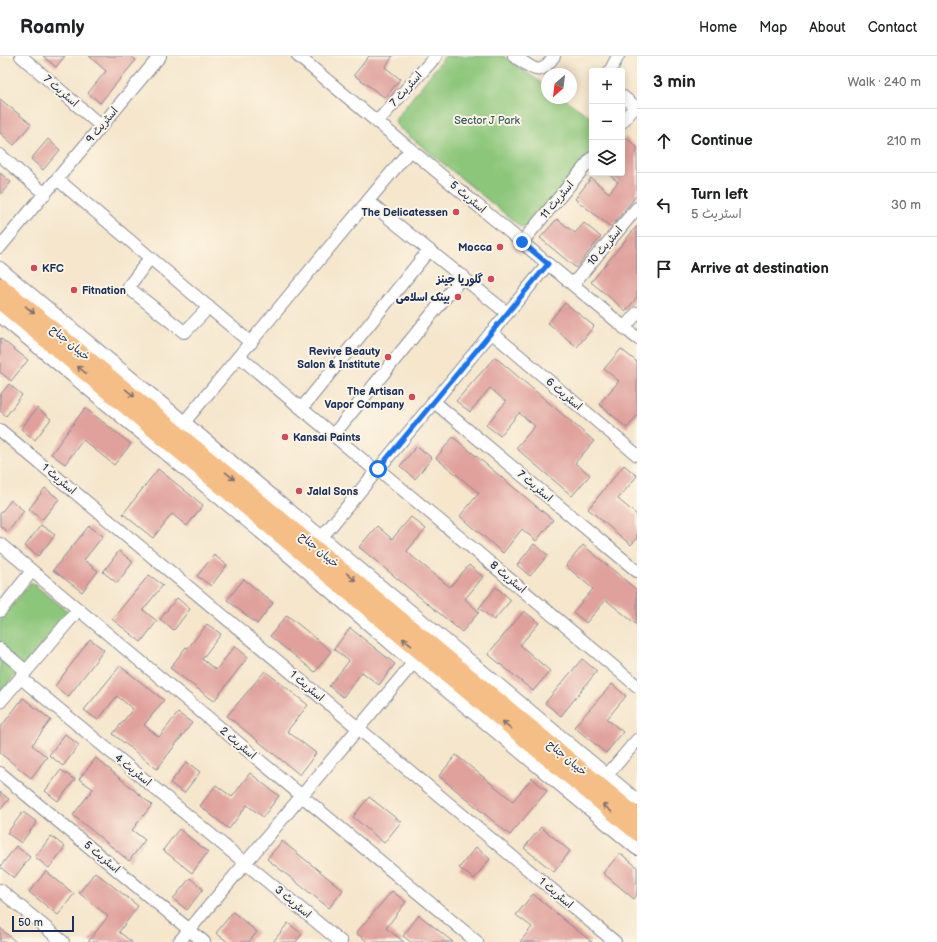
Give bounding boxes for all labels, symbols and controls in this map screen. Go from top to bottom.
text: Roamly [20,16,84,39]
text: Home [699,19,737,36]
text: Map [759,19,787,36]
text: About [809,19,846,36]
text: Contact [868,19,917,36]
north arrow [541,68,577,104]
map controls [589,68,625,176]
button: + [589,68,625,104]
street label: اسٹریٹ 7 [387,69,425,109]
street label: اسٹریٹ 7 [41,72,81,110]
text: 3 min [653,72,696,92]
text: Walk · 240 m [847,74,921,90]
street label: اسٹریٹ 9 [83,104,121,146]
button: − [589,104,625,140]
park label: Sector J Park [454,114,520,127]
icon: ahead [653,130,675,152]
text: Continue [691,131,753,150]
text: 210 m [887,133,921,149]
button: layers [589,140,625,176]
street label: اسٹریٹ 5 [447,178,489,216]
street label: اسٹریٹ 11 [538,179,576,221]
text: Turn left [691,185,748,204]
icon: left [653,194,675,216]
text: 30 m [891,197,921,213]
place label: The Delicatessen [362,206,448,219]
text: اسٹریٹ 5 [691,206,742,222]
marker: The Delicatessen [451,207,461,217]
street label: اسٹریٹ 10 [585,224,625,268]
route end [513,233,531,251]
place label: Mocca [458,241,492,254]
marker: Mocca [495,242,505,252]
icon: arrive [653,258,675,280]
text: Arrive at destination [691,259,829,278]
place label: KFC [42,262,64,275]
marker: KFC [29,263,39,273]
place label: گلوریا جینز [435,272,483,287]
marker: گلوریا جینز [486,274,496,284]
place label: Fitnation [82,284,126,297]
marker: Fitnation [69,285,79,295]
place label: بینک اسلامی [396,291,450,305]
marker: بینک اسلامی [453,292,463,302]
one-way arrow [25,305,35,314]
street label: خیبان جناح [47,323,92,364]
place label: Revive Beauty Salon & Institute [297,345,380,371]
marker: Revive Beauty Salon & Institute [383,352,393,362]
one-way arrow [76,366,87,375]
street label: اسٹریٹ 6 [543,375,585,413]
place label: The Artisan Vapor Company [325,385,404,411]
one-way arrow [124,389,135,398]
marker: The Artisan Vapor Company [407,392,417,402]
place label: Kansai Paints [293,431,361,444]
marker: Kansai Paints [280,432,290,442]
route start [369,460,387,478]
street label: اسٹریٹ 1 [39,461,79,497]
street label: اسٹریٹ 7 [515,468,555,504]
one-way arrow [224,472,235,481]
place label: Jalal Sons [307,485,359,498]
marker: Jalal Sons [294,486,304,496]
street label: خیبان جناح [296,530,341,571]
street label: اسٹریٹ 8 [487,558,529,596]
one-way arrow [346,572,357,581]
one-way arrow [402,637,413,646]
street label: اسٹریٹ 1 [287,668,327,704]
one-way arrow [502,720,513,729]
street label: اسٹریٹ 2 [217,724,259,762]
street label: خیبان جناح [544,738,589,779]
street label: اسٹریٹ 4 [112,751,154,789]
one-way arrow [602,804,612,813]
street label: اسٹریٹ 5 [81,838,123,876]
street label: اسٹریٹ 1 [536,875,576,911]
street label: اسٹریٹ 3 [272,883,314,921]
scale bar [12,914,74,933]
text: 50 m [18,916,43,929]

